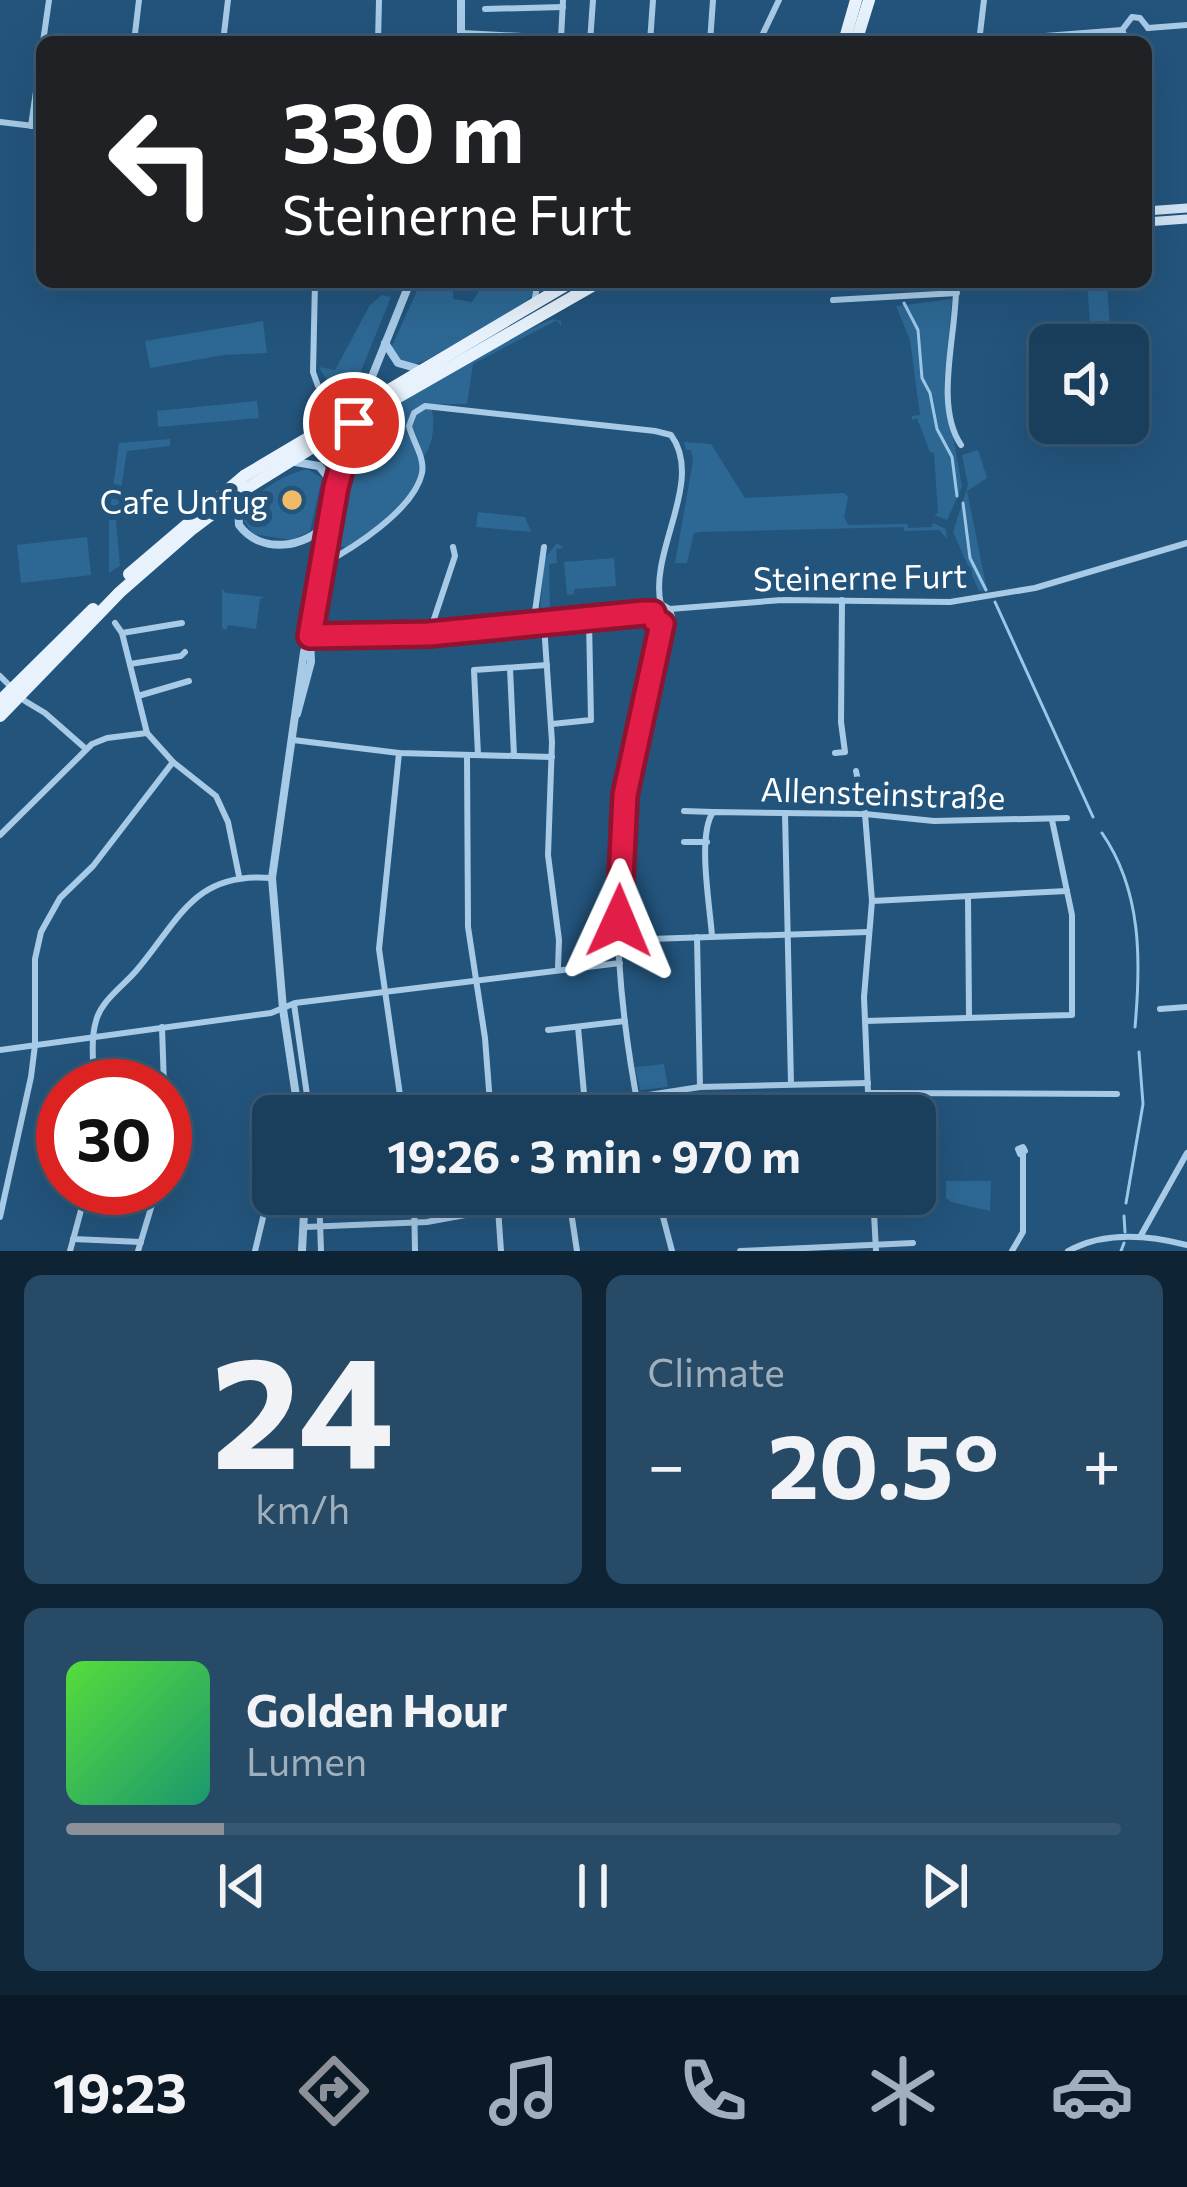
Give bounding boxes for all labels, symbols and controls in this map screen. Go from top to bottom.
text: 330 m [282,78,525,180]
icon: left [84,84,240,240]
text: Steinerne Furt [282,180,632,246]
map controls [1029,324,1149,444]
button: sound [1029,324,1149,444]
pin [303,372,405,474]
icon: arrive [321,390,387,456]
place label: Cafe Unfug [100,480,268,521]
marker: Cafe Unfug [279,487,305,513]
street label: Steinerne Furt [753,554,967,598]
street label: Allensteinstraße [760,767,1006,817]
position arrow [556,858,682,984]
speed limit sign: 30 [36,1059,192,1215]
text: 19:26 · 3 min · 970 m [387,1127,801,1182]
text: 24 [212,1310,394,1501]
text: Climate [648,1347,785,1395]
text: 20.5° [768,1407,999,1518]
text: − [648,1422,685,1503]
text: + [1082,1422,1121,1503]
text: km/h [255,1484,350,1532]
text: Golden Hour [246,1681,507,1736]
text: Lumen [246,1736,367,1784]
icon: previous [209,1853,275,1919]
icon: pause [560,1853,626,1919]
icon: next [912,1853,978,1919]
icon: directions [292,2049,376,2133]
icon: music [482,2049,566,2133]
icon: phone [671,2049,755,2133]
icon: climate [861,2049,945,2133]
icon: car [1050,2049,1134,2133]
text: 19:23 [53,2058,187,2124]

